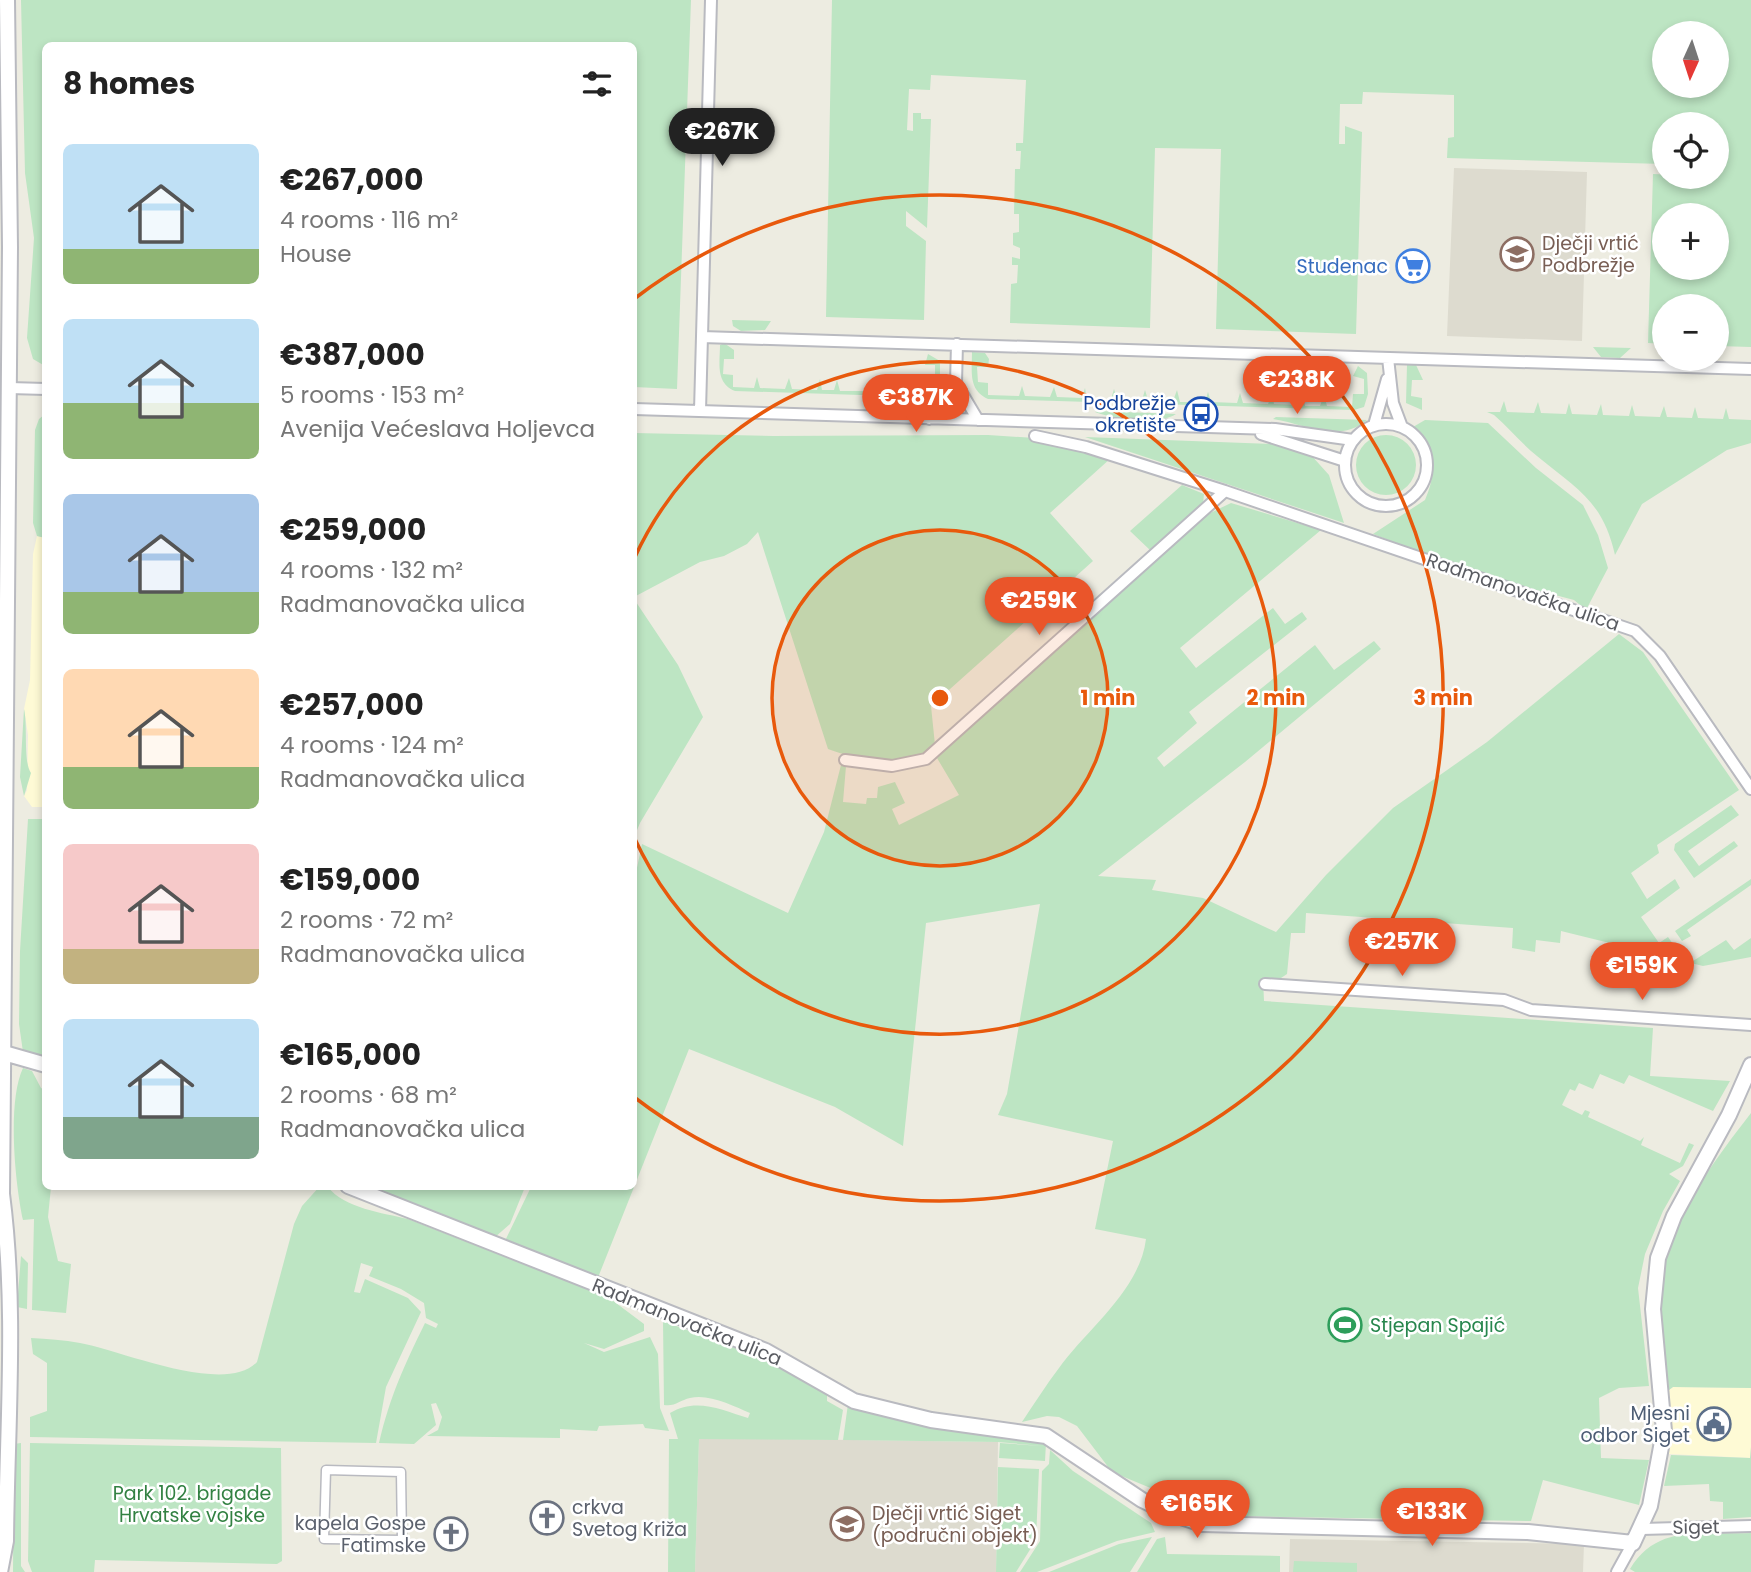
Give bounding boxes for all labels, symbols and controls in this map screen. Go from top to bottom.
north arrow [1652,21,1729,98]
map controls [1652,21,1729,371]
text: 8 homes [63,62,195,105]
icon: filters [578,65,616,103]
pin: €267K [673,108,771,168]
button: locate [1652,112,1729,189]
text: €267K [685,115,759,147]
text: €267,000 [280,158,423,201]
icon: home [119,172,203,256]
button: + [1652,203,1729,280]
text: 4 rooms · 116 m² [280,204,458,236]
place label: Dječji vrtić Podbrežje [1542,230,1639,279]
school or university icon: Dječji vrtić Podbrežje [1498,235,1536,273]
text: House [280,238,352,270]
supermarket icon: Studenac [1394,247,1432,285]
place label: Studenac [1297,253,1388,280]
button: − [1652,294,1729,371]
text: €387,000 [280,333,425,376]
icon: home [119,347,203,431]
pin: €238K [1248,356,1346,416]
text: €238K [1259,363,1335,395]
pin: €387K [867,374,965,434]
text: 5 rooms · 153 m² [280,379,464,411]
text: €387K [878,381,954,413]
place label: Podbrežje okretište [1083,390,1176,439]
bus stop icon: Podbrežje okretište [1182,395,1220,433]
text: Avenija Većeslava Holjevca [280,413,595,445]
text: €259,000 [280,508,426,551]
icon: home [119,522,203,606]
street label: Radmanovačka ulica [1423,546,1623,638]
text: 4 rooms · 132 m² [280,554,463,586]
pin: €259K [990,578,1088,637]
text: €259K [1001,584,1077,616]
text: Radmanovačka ulica [280,588,525,620]
text: €257,000 [280,683,424,726]
text: 1 min [1081,683,1135,712]
text: 2 min [1246,683,1306,712]
text: 3 min [1413,683,1473,712]
centre of rings [928,686,952,710]
icon: home [119,697,203,781]
text: 4 rooms · 124 m² [280,729,464,761]
text: Radmanovačka ulica [280,763,525,795]
text: €159,000 [280,858,420,901]
icon: home [119,872,203,956]
text: 2 rooms · 72 m² [280,904,453,936]
pin: €257K [1353,918,1451,978]
text: €257K [1365,925,1439,957]
text: Radmanovačka ulica [280,938,525,970]
pin: €159K [1593,942,1691,1002]
text: €159K [1606,949,1678,981]
text: €165,000 [280,1033,421,1076]
icon: home [119,1047,203,1131]
text: 2 rooms · 68 m² [280,1079,457,1111]
text: Radmanovačka ulica [280,1113,525,1145]
street label: Radmanovačka ulica [588,1272,786,1372]
sports icon: Stjepan Spajić [1326,1306,1364,1344]
place label: Stjepan Spajić [1370,1312,1505,1339]
place label: Mjesni odbor Siget [1580,1400,1690,1449]
public building icon: Mjesni odbor Siget [1695,1405,1733,1443]
park label: Park 102. brigade Hrvatske vojske [113,1480,271,1529]
pin: €165K [1148,1480,1246,1540]
text: €165K [1161,1487,1233,1519]
pin: €133K [1383,1488,1481,1548]
place label: crkva Svetog Križa [572,1494,687,1543]
text: €133K [1397,1495,1467,1527]
church icon: crkva Svetog Križa [528,1499,566,1537]
place label: Dječji vrtić Siget (područni objekt) [872,1500,1038,1549]
school or university icon: Dječji vrtić Siget (područni objekt) [828,1505,866,1543]
place label: kapela Gospe Fatimske [295,1510,426,1559]
street label: Siget [1672,1513,1720,1541]
church icon: kapela Gospe Fatimske [432,1515,470,1553]

